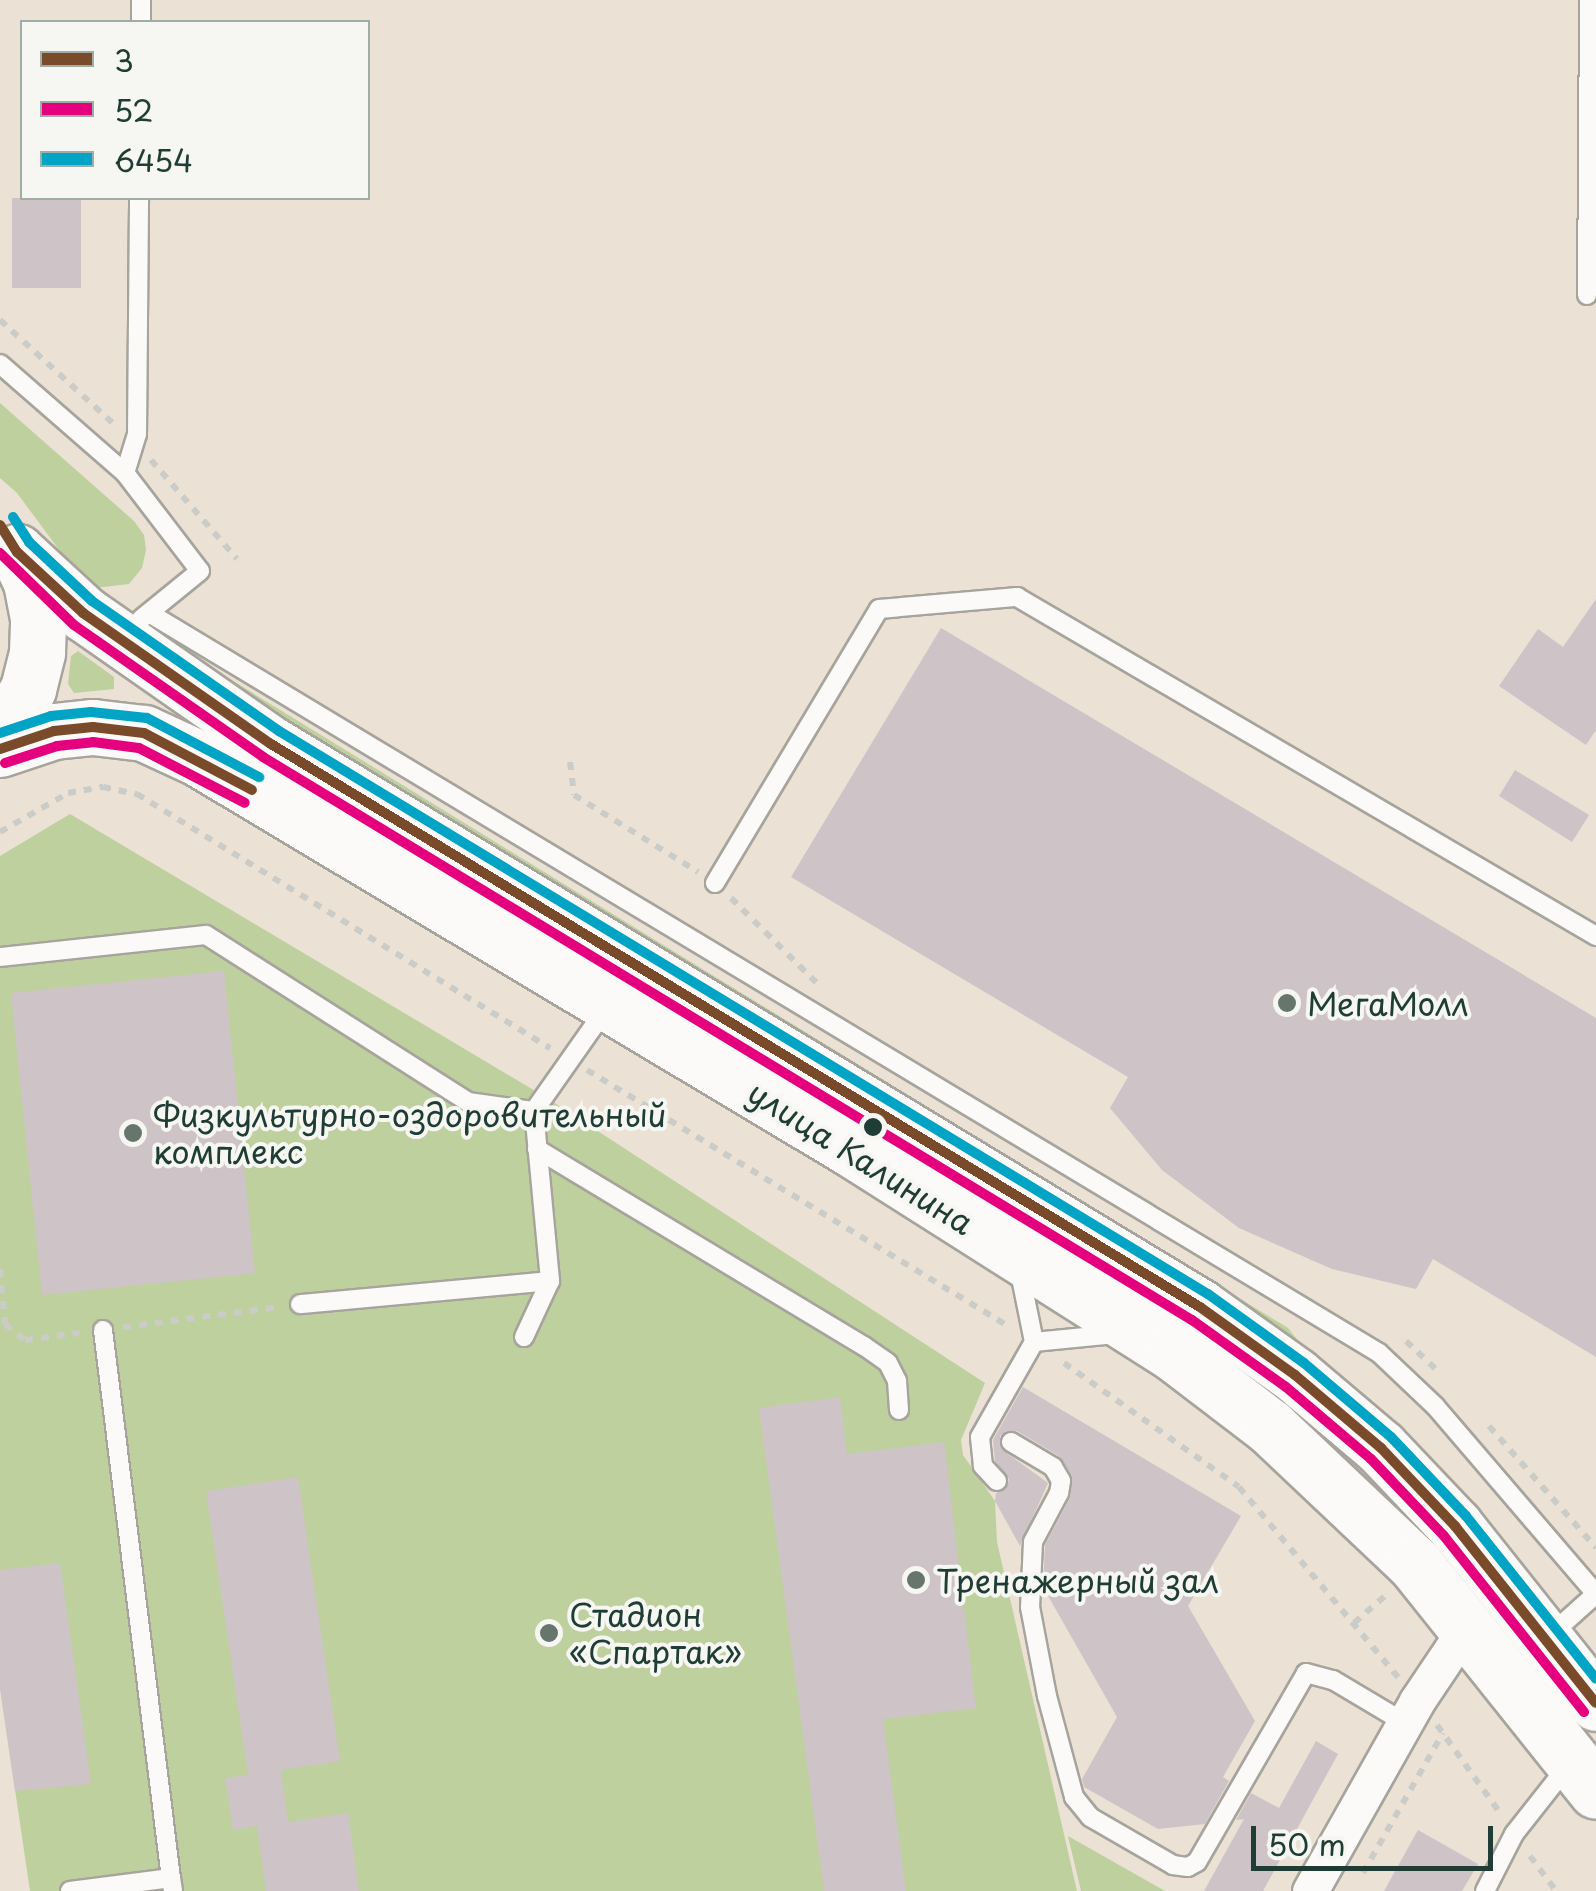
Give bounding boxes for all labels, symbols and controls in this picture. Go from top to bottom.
legend [20,20,370,200]
text: 3 [114,37,134,82]
text: 52 [114,87,154,132]
text: 6454 [114,137,193,182]
place label: МегаМолл [1307,984,1469,1022]
marker: МегаМолл [1276,992,1298,1014]
street label: улица Калинина [741,1072,981,1242]
place label: Физкультурно-оздоровительный комплекс [153,1096,666,1171]
unlabelled marker [863,1117,883,1137]
marker: Физкультурно-оздоровительный комплекс [122,1122,144,1144]
place label: Тренажерный зал [936,1561,1221,1599]
marker: Тренажерный зал [905,1569,927,1591]
place label: Стадион «Спартак» [569,1596,742,1671]
marker: Стадион «Спартак» [538,1622,560,1644]
scale bar [1256,1806,1498,1868]
text: 50 m [1268,1821,1346,1866]

